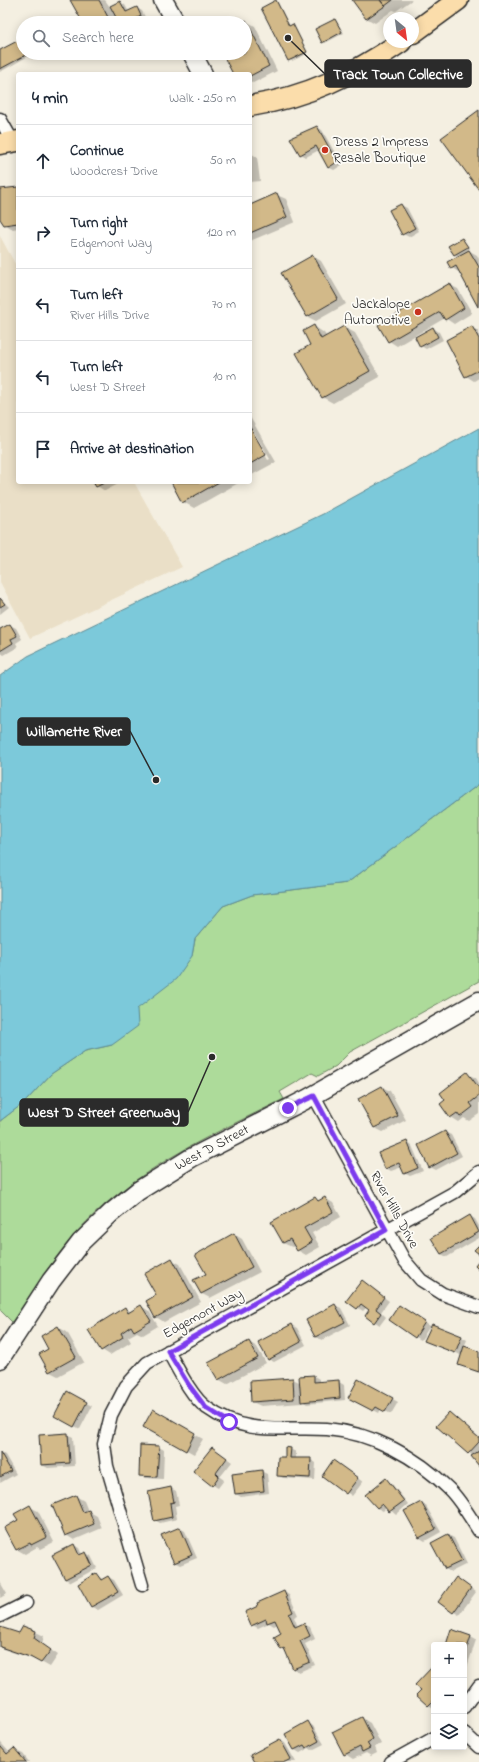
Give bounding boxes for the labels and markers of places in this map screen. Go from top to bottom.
callout: Track Town Collective [325,60,471,87]
place label: Dress 2 Impress Resale Boutique [332,132,429,169]
marker: Dress 2 Impress Resale Boutique [320,145,330,155]
place label: Jackalope Automotive [344,294,411,331]
marker: Jackalope Automotive [413,307,423,317]
callout: Willamette River [18,718,130,745]
callout: West D Street Greenway [20,1099,188,1126]

